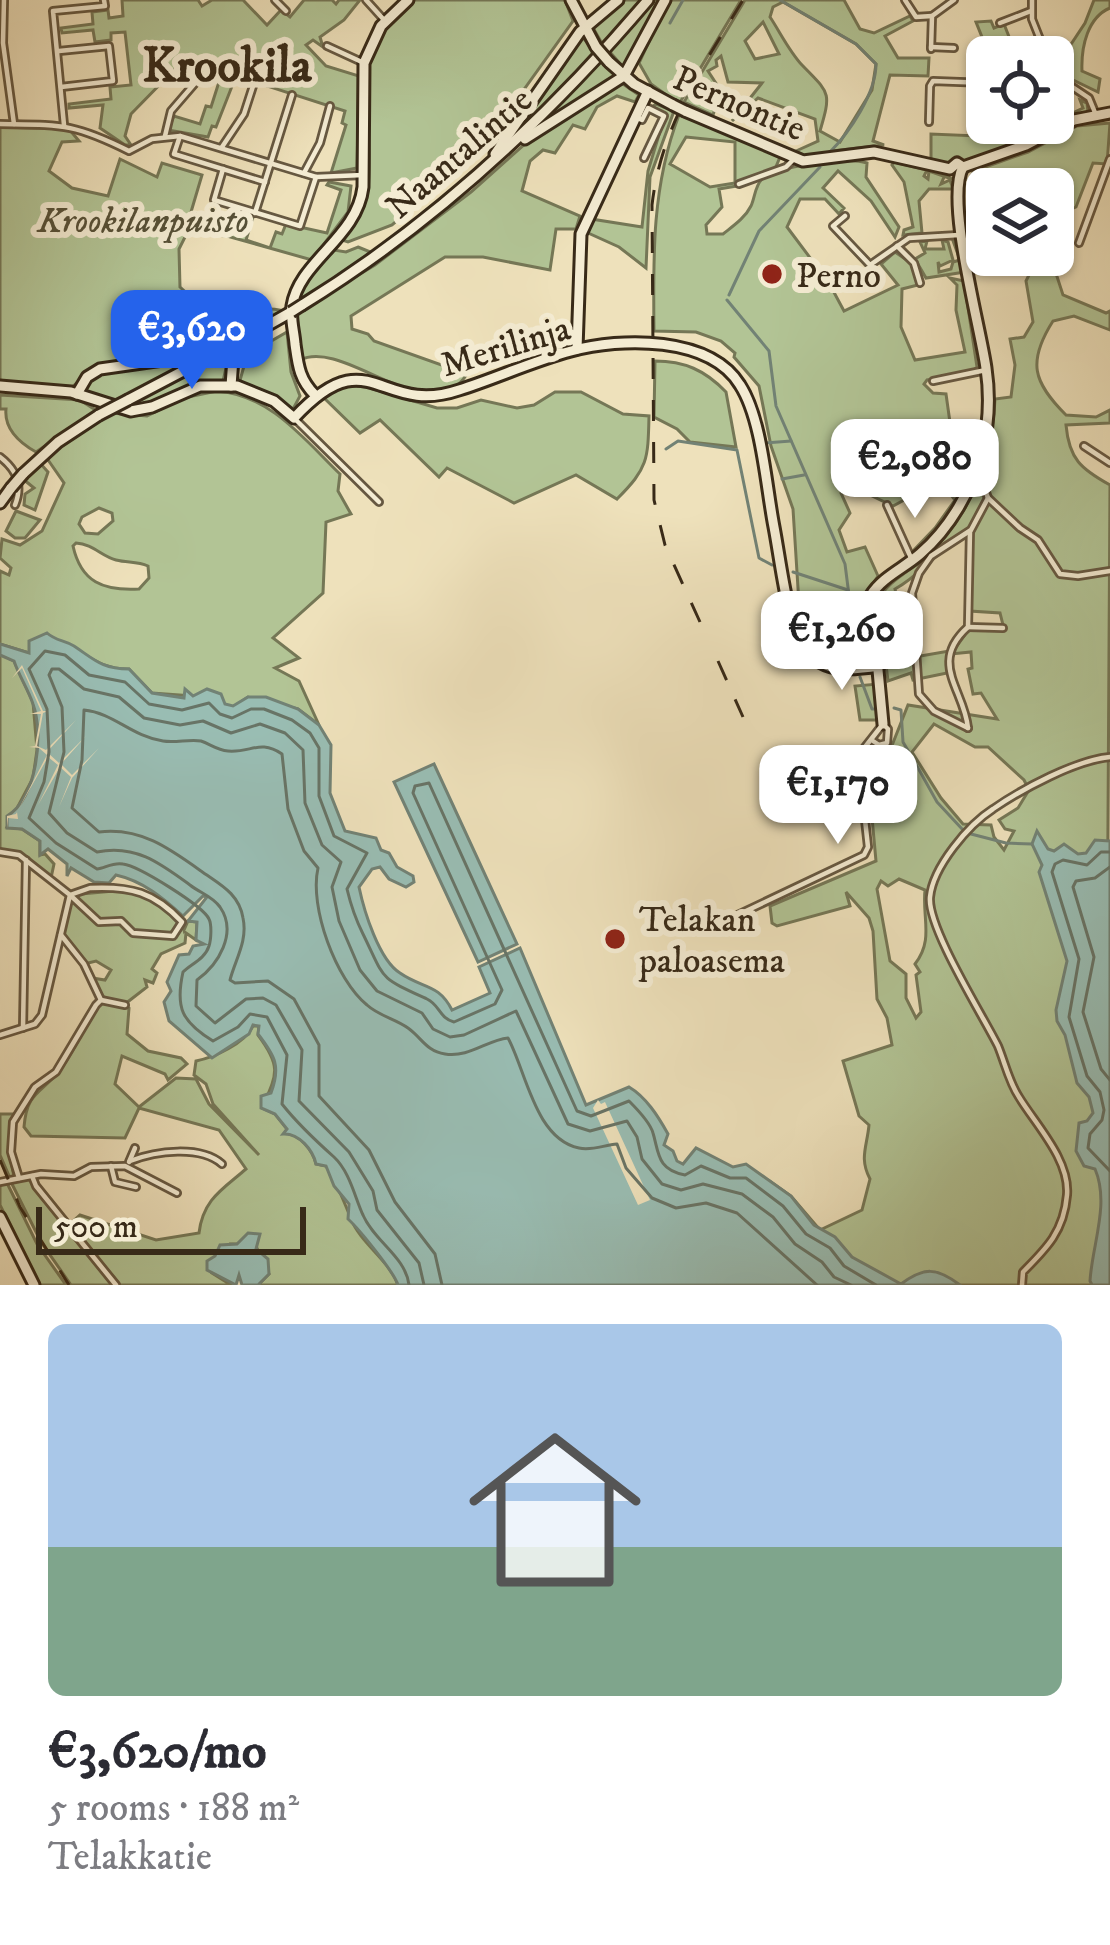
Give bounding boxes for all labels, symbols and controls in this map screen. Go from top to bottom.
map controls [966,36,1074,276]
button: locate [966,36,1074,144]
district label: Krookila [142,37,312,97]
street label: Pernontie [666,56,812,152]
street label: Naantalintie [377,78,542,230]
button: layers [966,168,1074,276]
park label: Krookilanpuisto [35,199,249,244]
place label: Perno [796,254,881,299]
marker: Perno [759,261,785,287]
pin: €3,620 [94,290,290,392]
text: €3,620 [138,304,246,353]
street label: Merilinja [436,306,576,388]
pin: €2,080 [817,419,1013,521]
text: €2,080 [858,433,972,482]
pin: €1,260 [744,591,940,693]
text: €1,260 [788,605,896,654]
pin: €1,170 [740,745,936,847]
text: €1,170 [786,759,890,808]
place label: Telakan paloasema [638,898,786,984]
marker: Telakan paloasema [602,926,628,952]
scale bar [36,1201,306,1254]
text: 500 m [54,1207,138,1248]
icon: home [447,1402,663,1618]
text: €3,620/mo [48,1720,267,1784]
text: 5 rooms · 188 m² [48,1784,299,1833]
text: Telakkatie [48,1833,212,1882]

